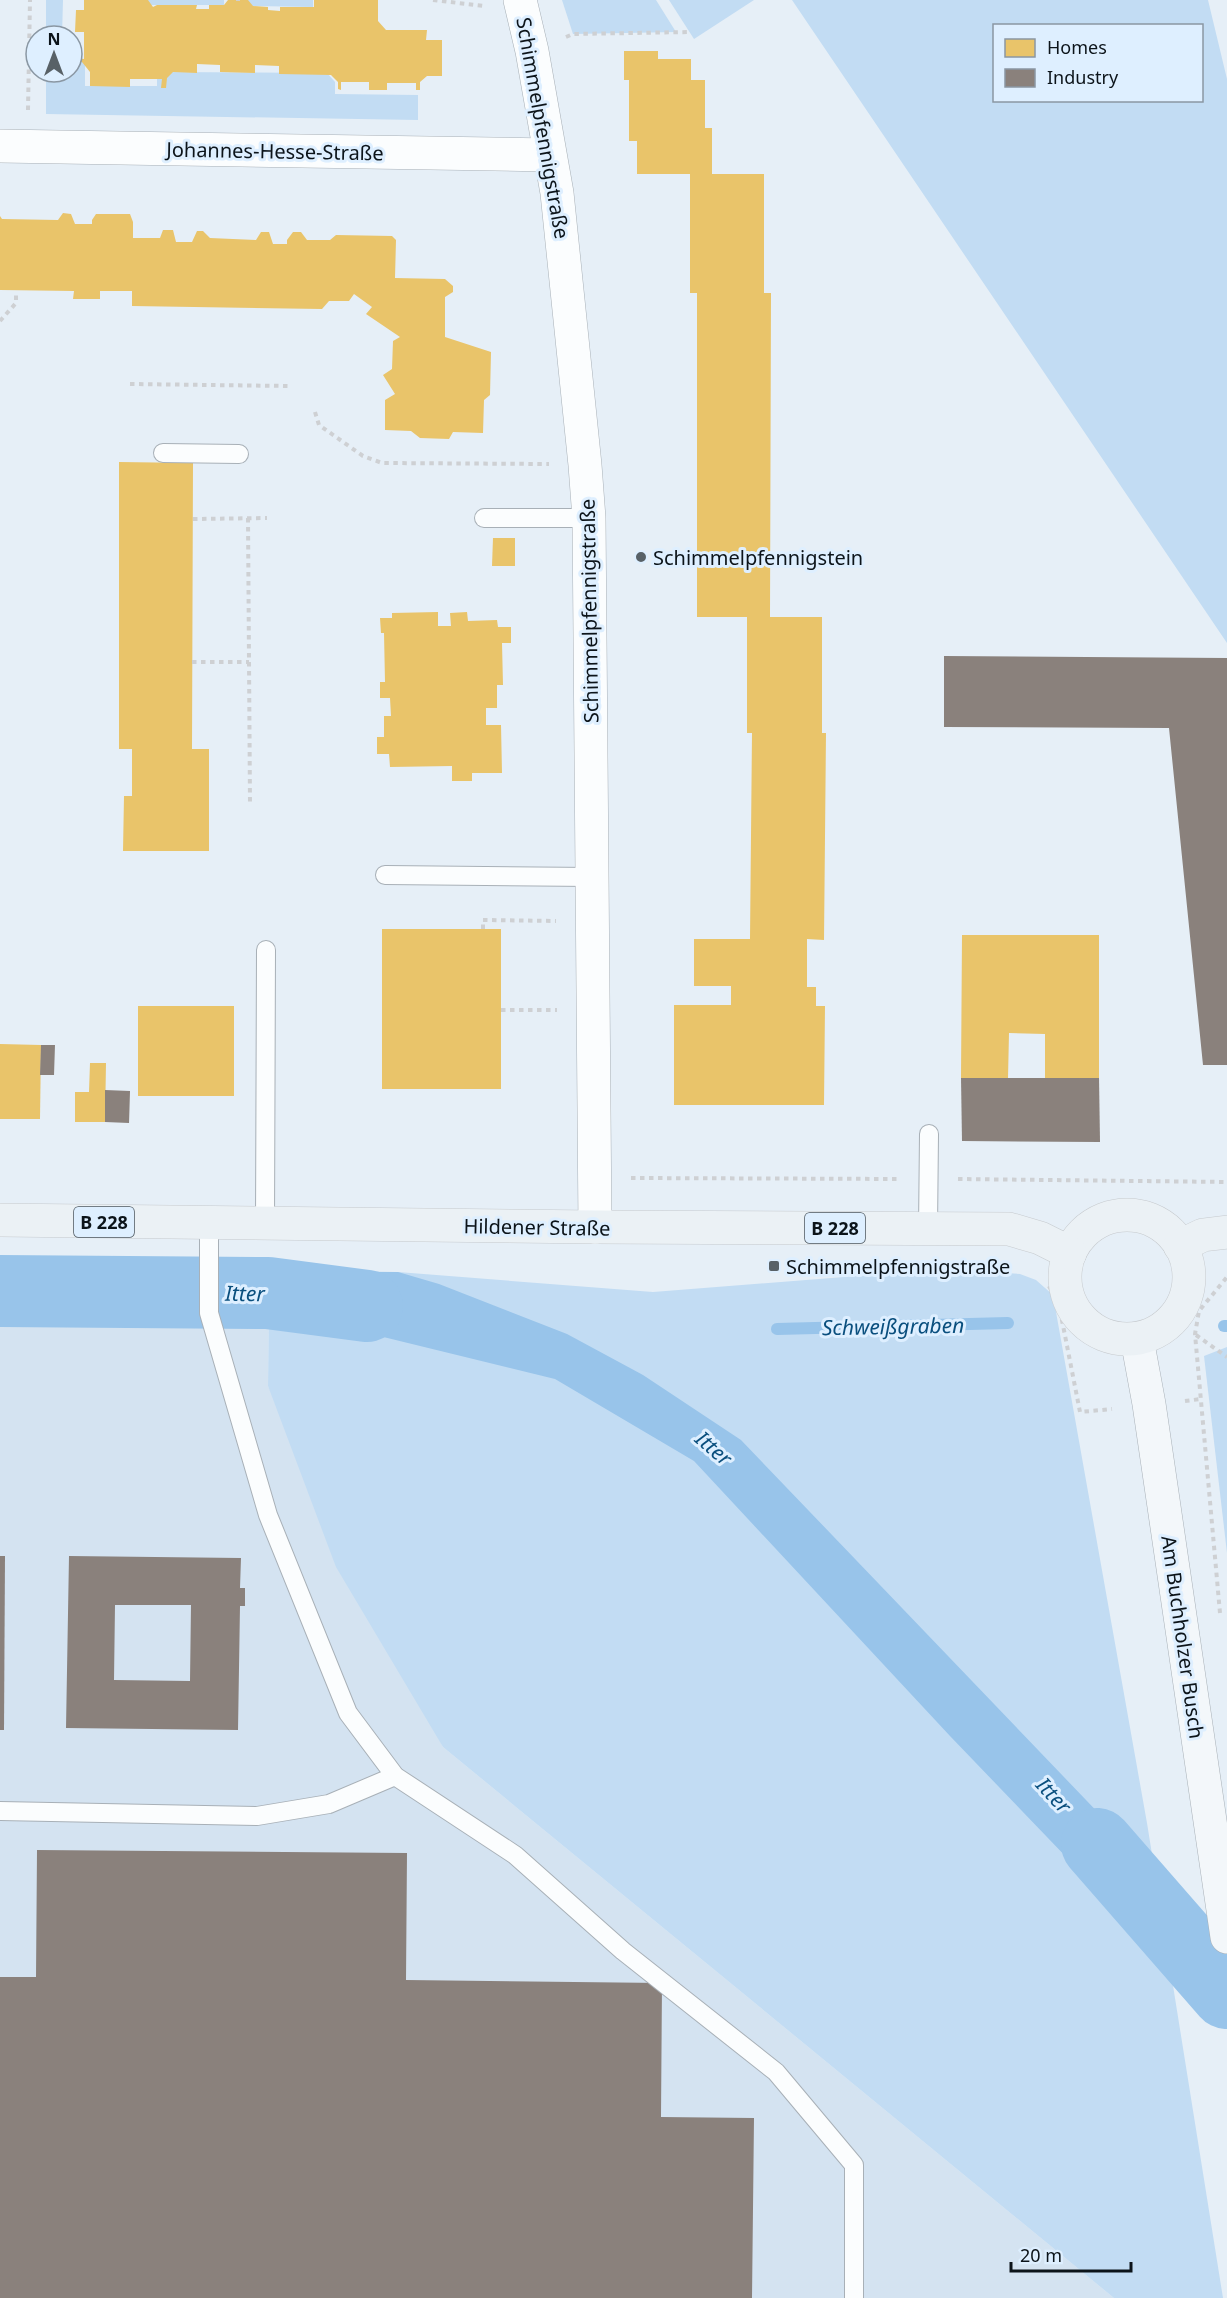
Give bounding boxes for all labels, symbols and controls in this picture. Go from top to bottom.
street label: Schimmelpfennigstraße [510,15,576,241]
north arrow [24,24,84,84]
legend [993,24,1203,102]
text: N [47,28,61,50]
text: Homes [1047,35,1107,59]
text: Industry [1047,65,1119,89]
street label: Johannes-Hesse-Straße [164,136,384,166]
street label: Schimmelpfennigstraße [574,499,604,723]
place label: Schimmelpfennigstein [653,544,863,571]
marker: Schimmelpfennigstein [634,550,648,564]
road number: B 228 [74,1207,134,1237]
street label: Hildener Straße [463,1212,611,1242]
road number: B 228 [805,1213,865,1243]
place label: Schimmelpfennigstraße [786,1253,1010,1280]
marker: Schimmelpfennigstraße [767,1259,781,1273]
water label: Itter [224,1279,267,1307]
water label: Schweißgraben [822,1311,964,1341]
water label: Itter [689,1424,739,1473]
street label: Am Buchholzer Busch [1155,1534,1211,1740]
water label: Itter [1030,1770,1079,1820]
scale bar [1011,2235,1131,2273]
text: 20 m [1020,2243,1062,2267]

